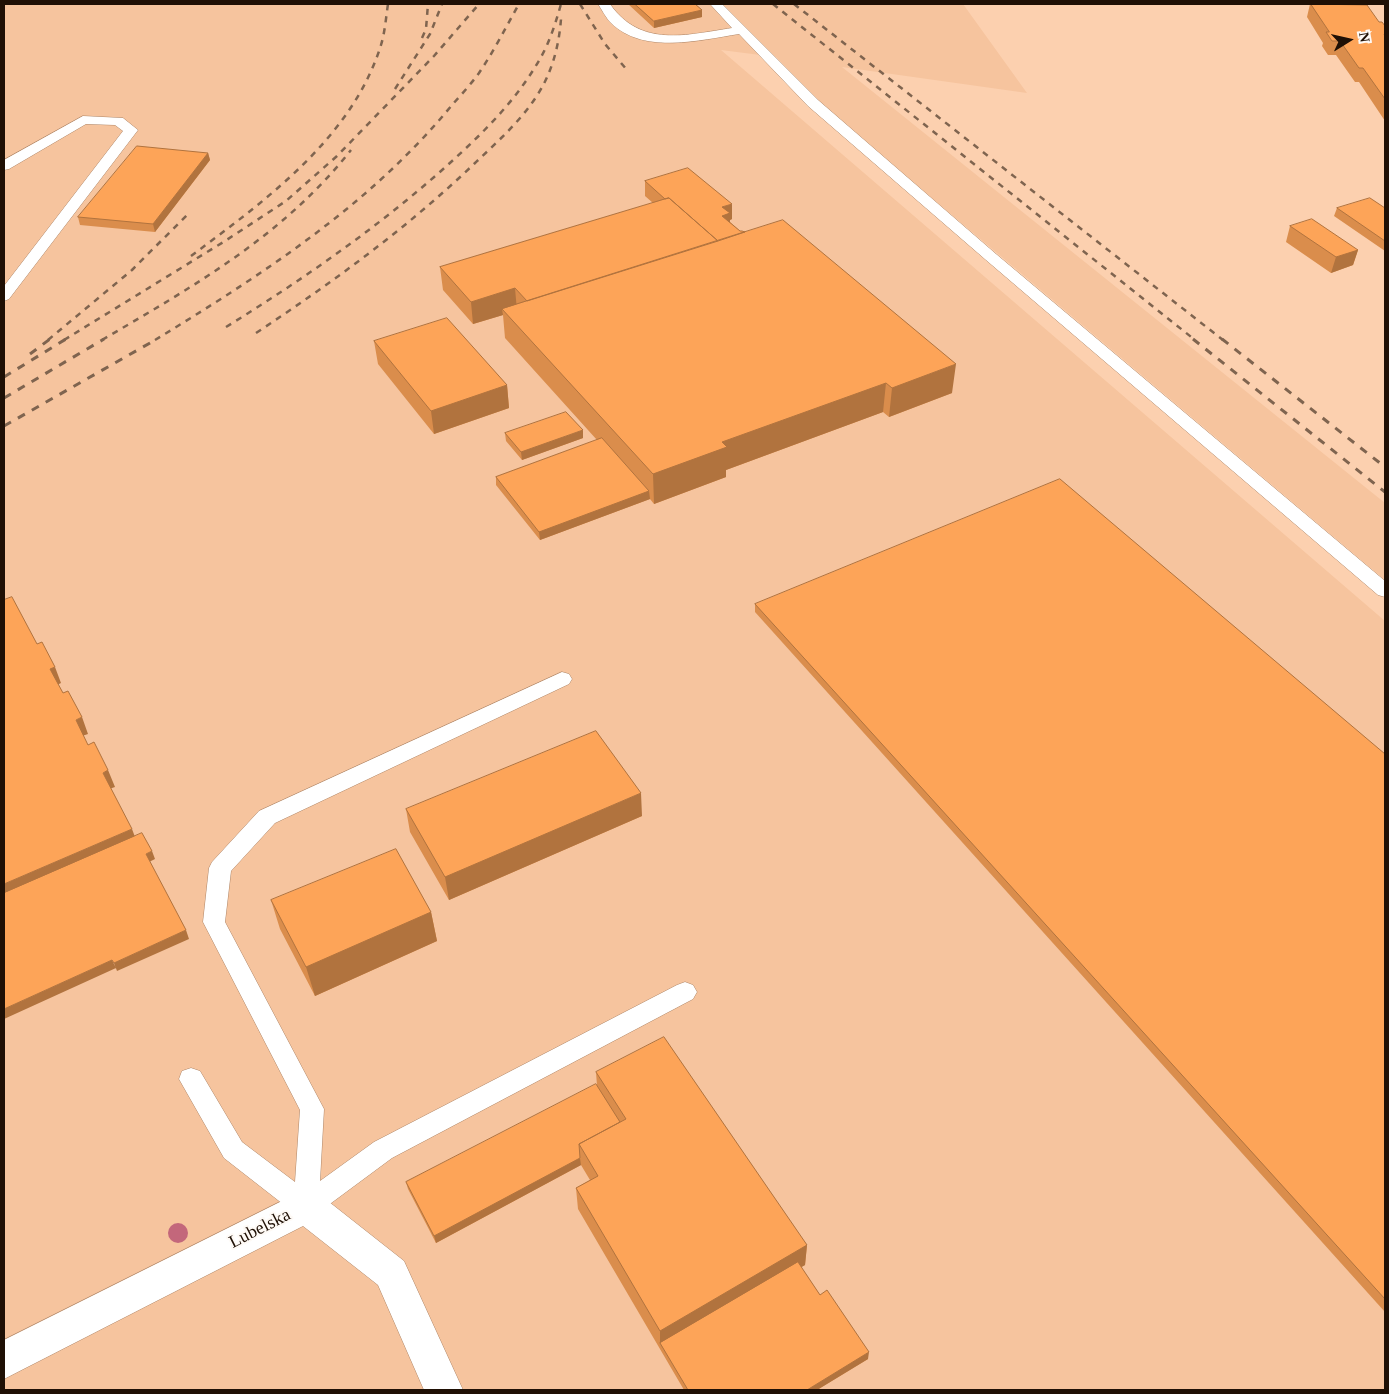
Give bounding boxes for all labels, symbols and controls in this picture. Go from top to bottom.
north arrow [1324,15,1374,65]
text: N [1356,31,1373,44]
street label: Lubelska [226,1204,294,1254]

